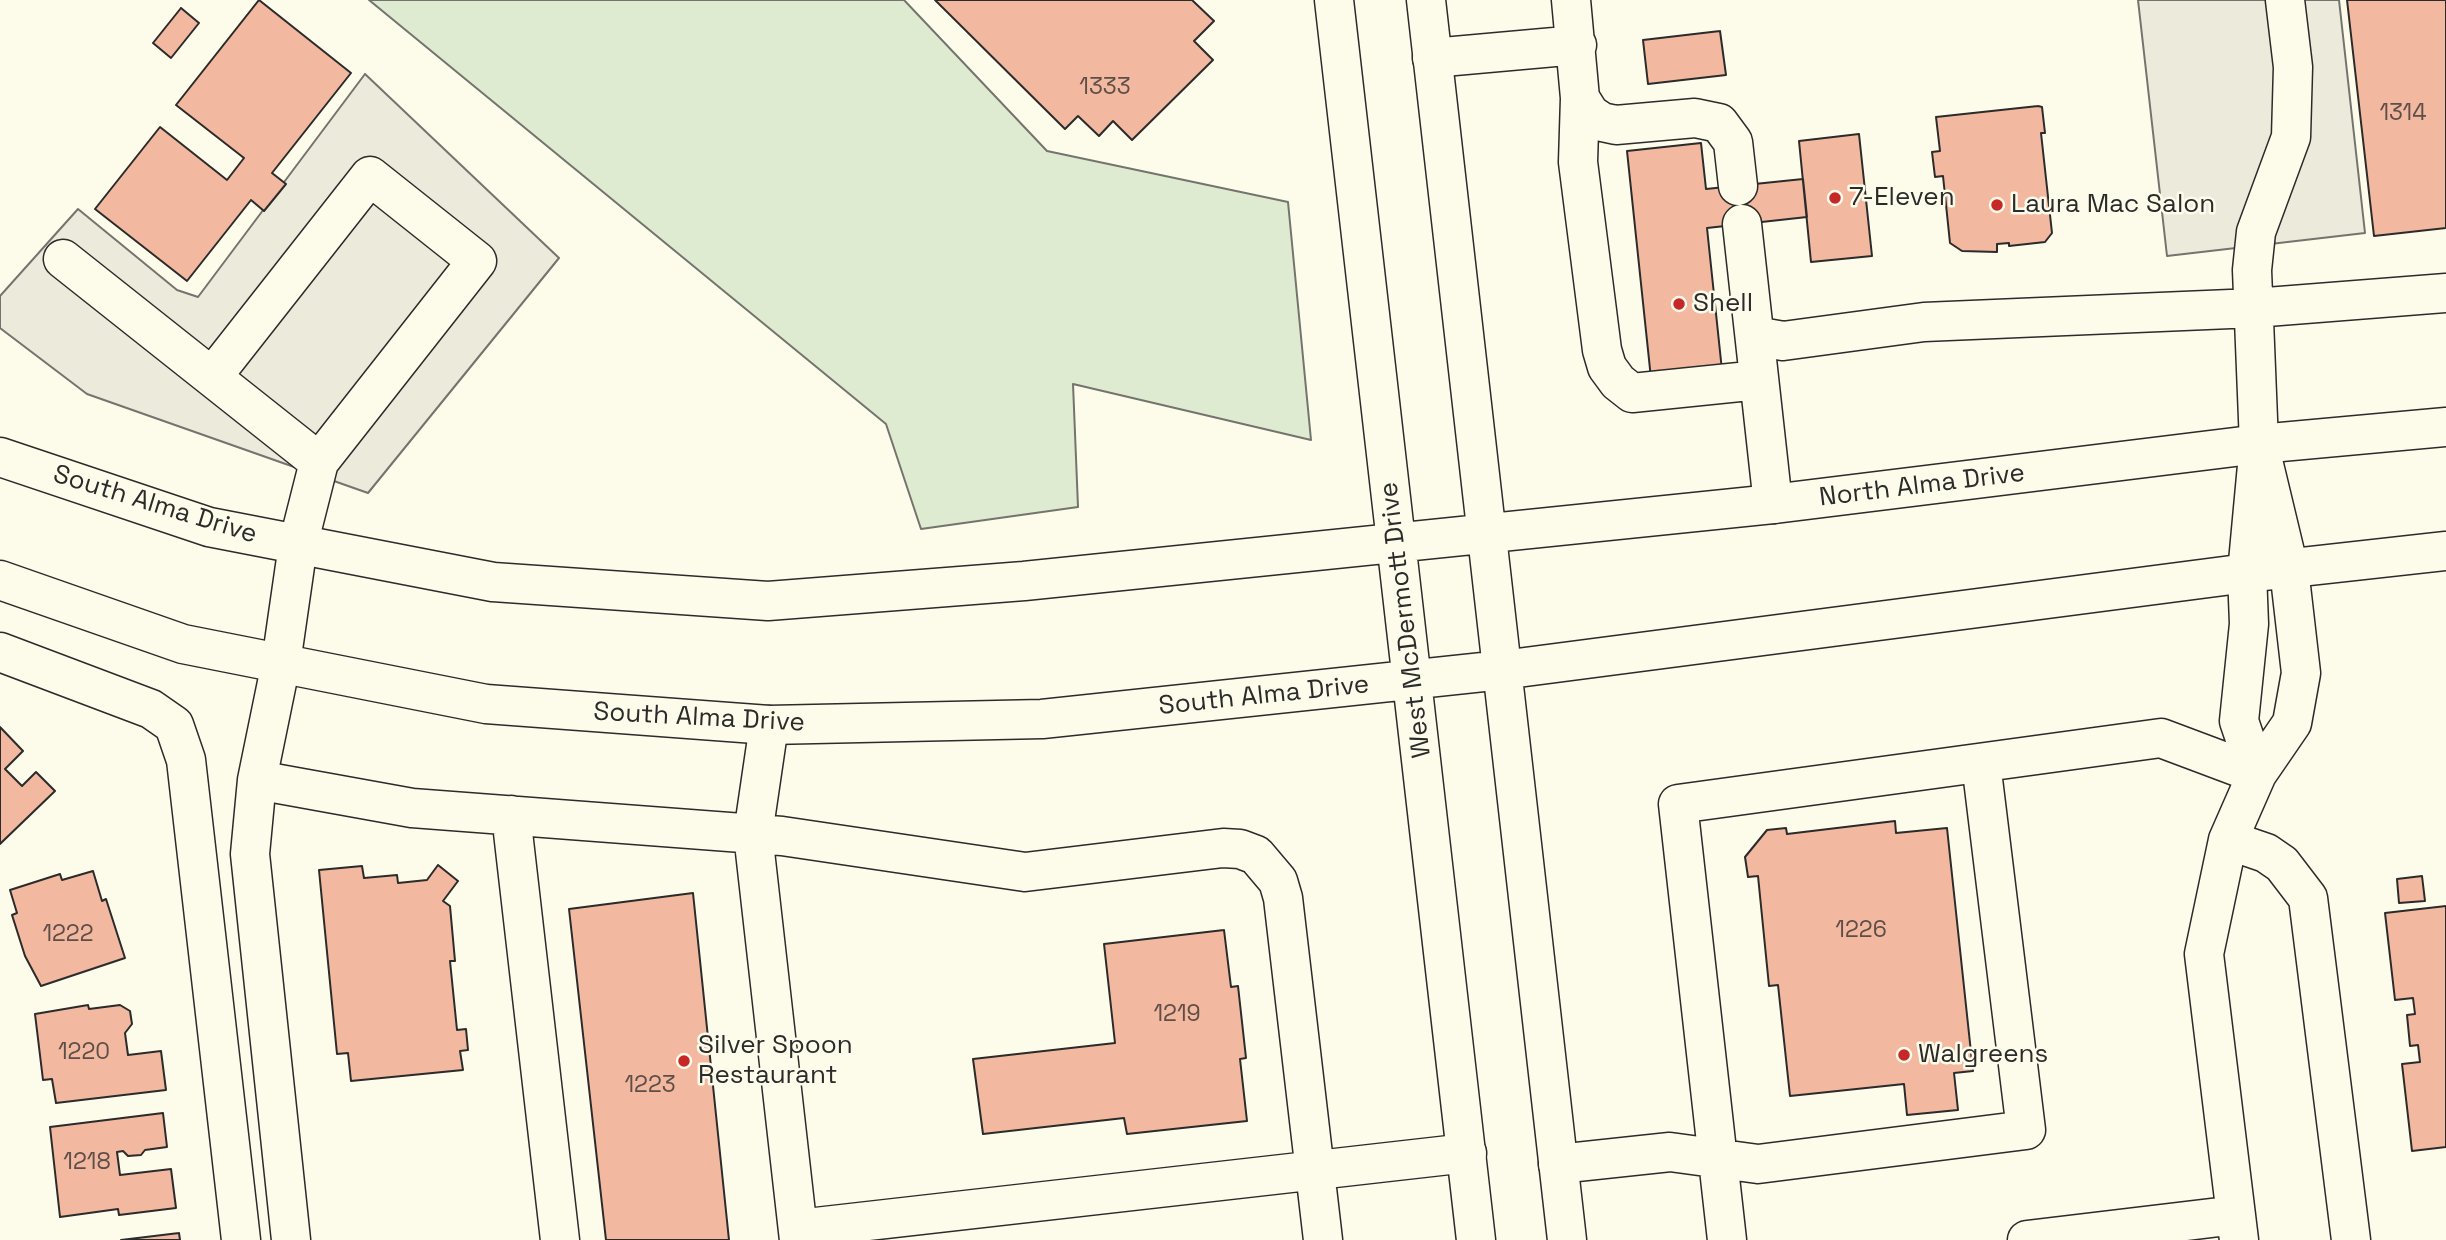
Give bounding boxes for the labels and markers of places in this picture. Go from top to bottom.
place label: 7-Eleven [1849,182,1955,214]
place label: Laura Mac Salon [2011,189,2215,221]
marker: 7-Eleven [1827,190,1843,206]
marker: Laura Mac Salon [1989,197,2005,213]
place label: Shell [1693,288,1753,320]
marker: Shell [1671,296,1687,312]
place label: Silver Spoon Restaurant [698,1030,853,1092]
place label: Walgreens [1918,1039,2048,1071]
marker: Walgreens [1896,1047,1912,1063]
marker: Silver Spoon Restaurant [676,1053,692,1069]

